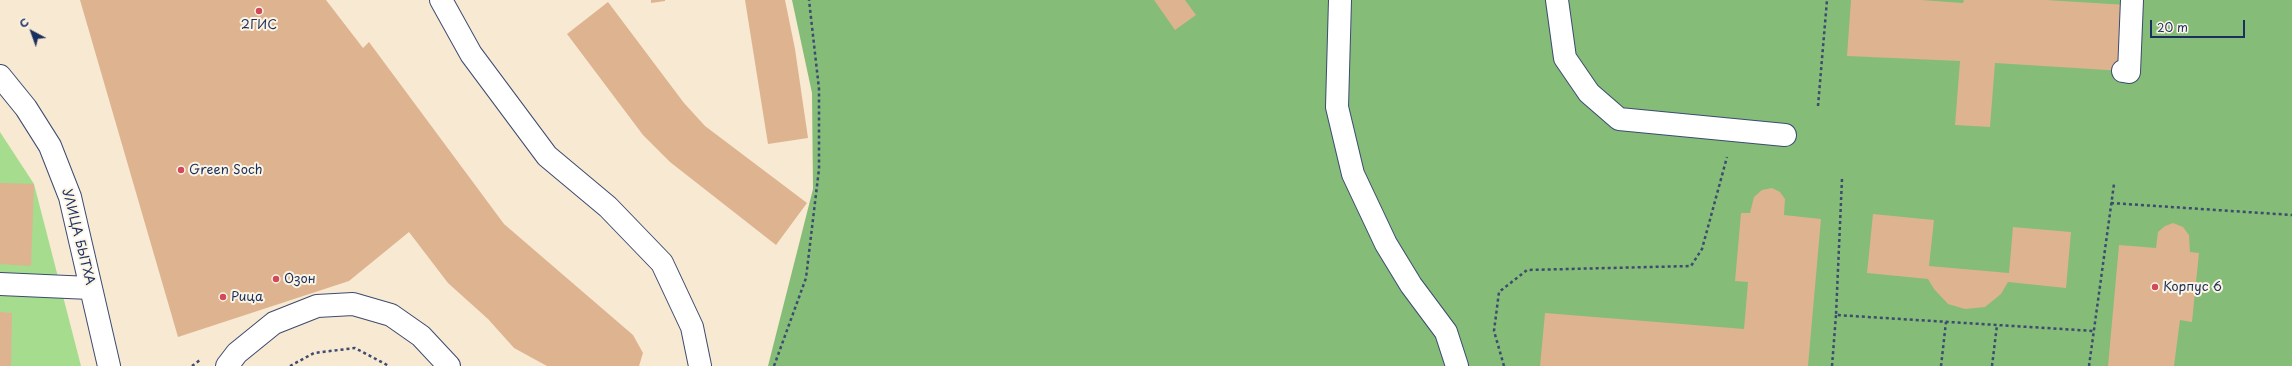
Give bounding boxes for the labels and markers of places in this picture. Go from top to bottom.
marker: 2ГИС [254,6,264,16]
place label: 2ГИС [241,17,277,33]
place label: Green Soch [189,162,263,178]
marker: Green Soch [176,165,186,175]
place label: Озон [284,271,316,287]
marker: Озон [271,274,281,284]
place label: Корпус 6 [2163,279,2222,295]
marker: Корпус 6 [2150,282,2160,292]
place label: Рица [231,289,263,305]
marker: Рица [218,292,228,302]

